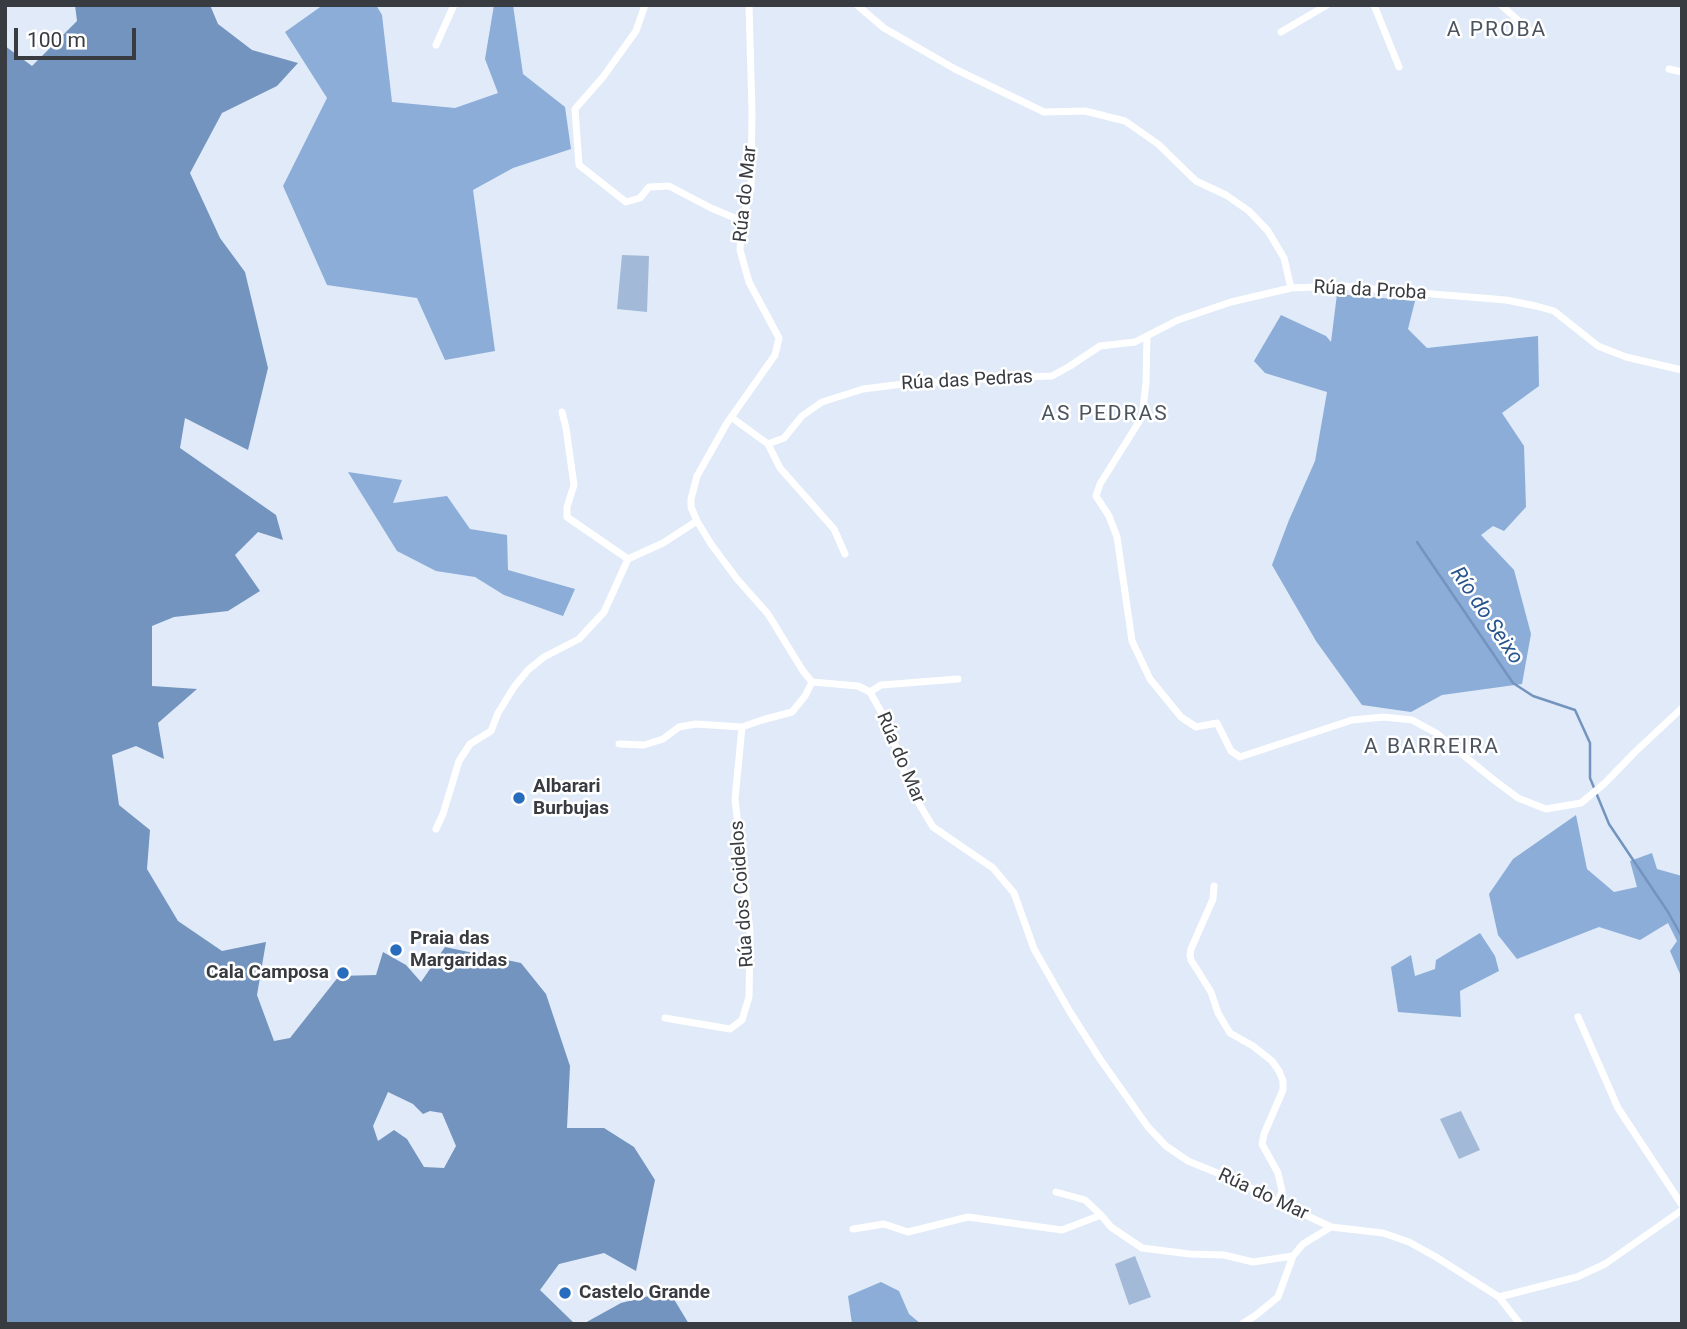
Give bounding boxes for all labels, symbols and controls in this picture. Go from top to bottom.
scale bar [18,14,140,58]
district label: A PROBA [1448,18,1546,44]
text: 100 m [27,28,86,52]
street label: Rúa do Mar [730,145,762,243]
street label: Rúa da Proba [1313,277,1427,305]
street label: Rúa das Pedras [901,366,1033,396]
district label: AS PEDRAS [1042,402,1168,428]
water label: Río do Seixo [1444,563,1528,669]
street label: Rúa do Mar [871,709,929,807]
district label: A BARREIRA [1365,735,1499,761]
place label: Albarari Burbujas [533,776,609,820]
marker: Albarari Burbujas [511,790,527,806]
street label: Rúa dos Coidelos [726,820,760,968]
place label: Praia das Margaridas [410,928,507,972]
marker: Praia das Margaridas [388,942,404,958]
place label: Cala Camposa [206,962,329,984]
marker: Cala Camposa [335,965,351,981]
street label: Rúa do Mar [1214,1164,1312,1226]
place label: Castelo Grande [579,1282,710,1304]
marker: Castelo Grande [557,1285,573,1301]

